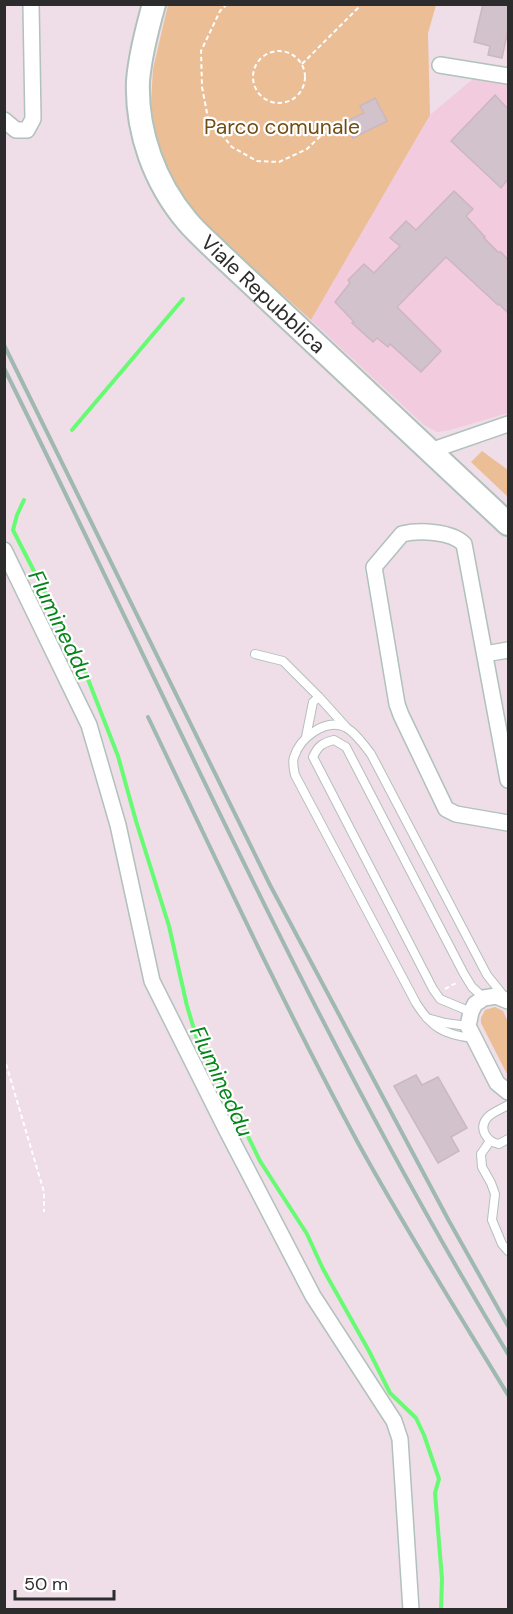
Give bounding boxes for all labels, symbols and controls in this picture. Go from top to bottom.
park label: Parco comunale [204,113,360,141]
street label: Viale Repubblica [195,229,331,360]
water label: Flumineddu [21,565,100,685]
water label: Flumineddu [183,1021,260,1142]
scale bar [15,1563,114,1601]
text: 50 m [24,1572,68,1596]

